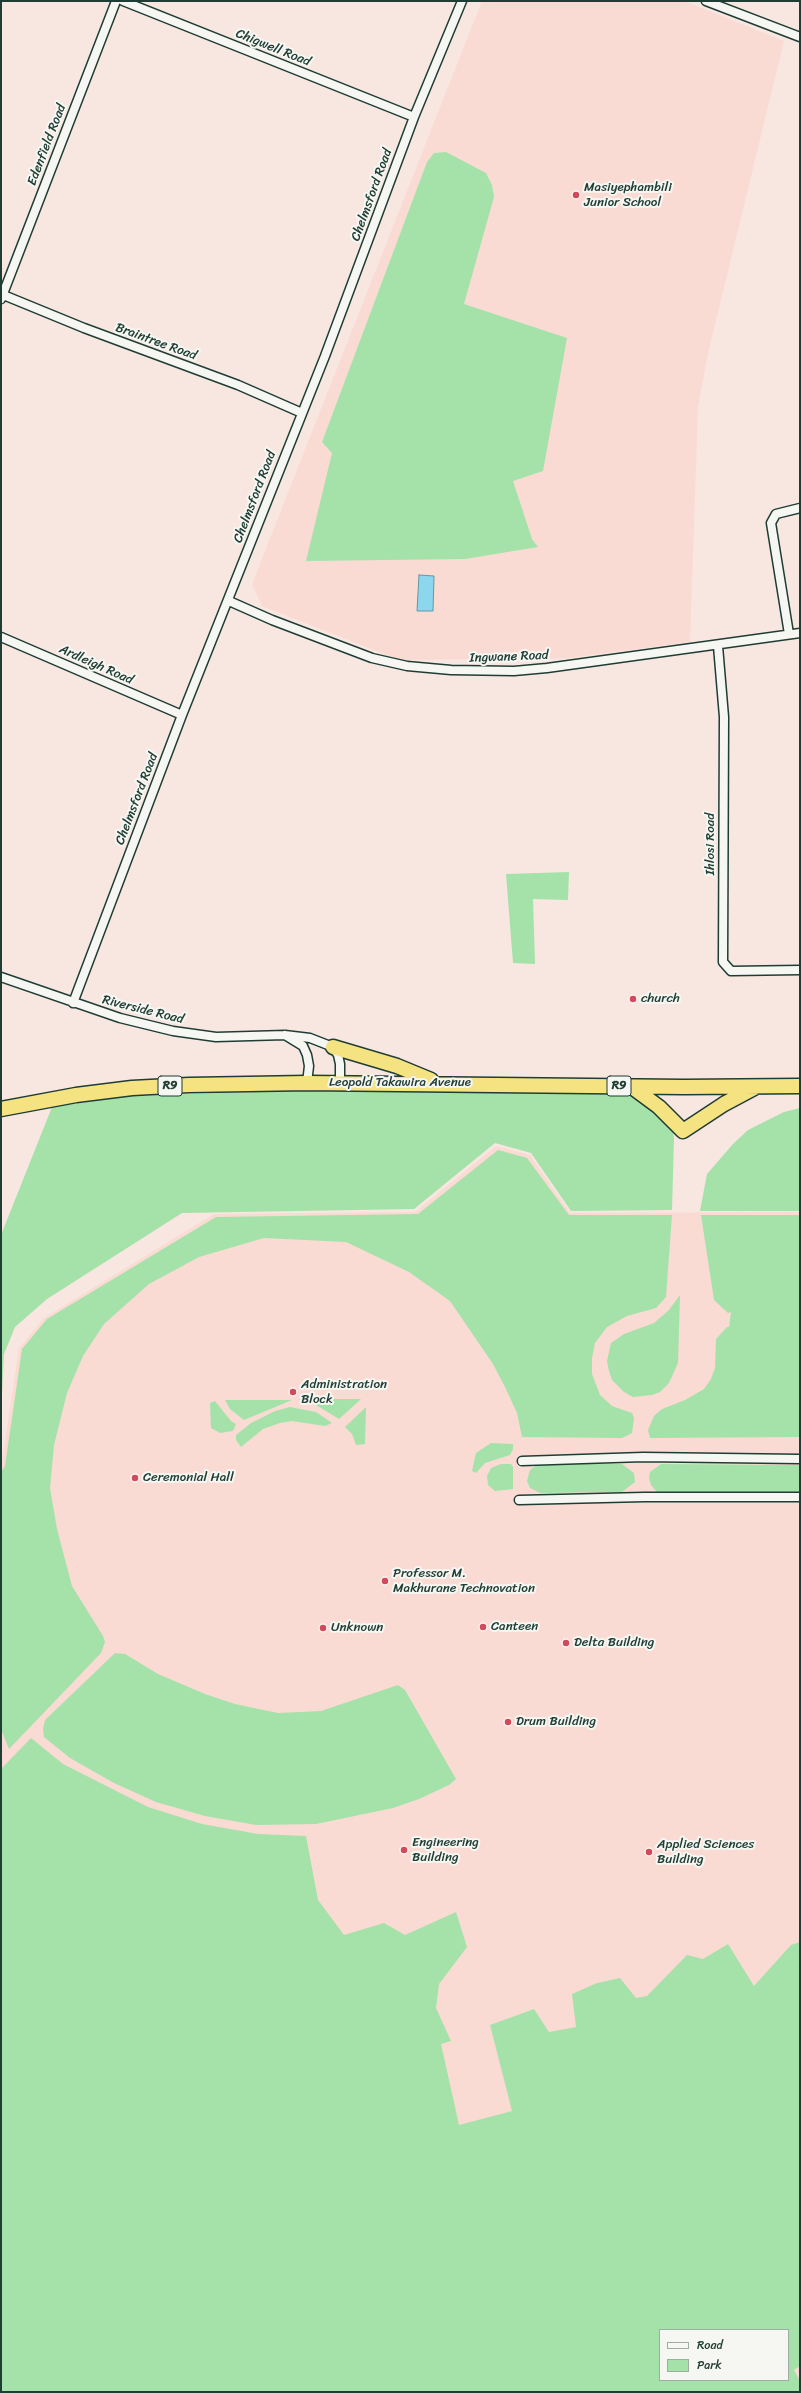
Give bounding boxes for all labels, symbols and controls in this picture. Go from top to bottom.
street label: Chigwell Road [233,26,313,70]
street label: Edenfield Road [24,102,70,188]
street label: Chelmsford Road [348,147,396,243]
place label: Masiyephambili Junior School [584,180,672,211]
marker: Masiyephambili Junior School [571,190,581,200]
street label: Braintree Road [113,320,199,364]
street label: Chelmsford Road [230,449,280,545]
street label: Ardleigh Road [57,642,135,688]
street label: Ingwane Road [469,648,549,666]
street label: Chelmsford Road [112,751,162,847]
street label: Ihlosi Road [703,813,719,875]
place label: church [641,991,680,1007]
street label: Riverside Road [101,992,185,1028]
marker: church [628,994,638,1004]
street label: Leopold Takawira Avenue [329,1075,471,1091]
road number: R9 [158,1076,182,1096]
road number: R9 [607,1076,631,1096]
place label: Administration Block [301,1377,387,1408]
marker: Administration Block [288,1387,298,1397]
place label: Ceremonial Hall [143,1470,234,1486]
marker: Ceremonial Hall [130,1473,140,1483]
place label: Professor M. Makhurane Technovation [393,1566,535,1597]
marker: Professor M. Makhurane Technovation [380,1576,390,1586]
place label: Canteen [491,1619,538,1635]
place label: Unknown [331,1620,383,1636]
marker: Canteen [478,1622,488,1632]
marker: Unknown [318,1623,328,1633]
place label: Delta Building [574,1635,654,1651]
marker: Delta Building [561,1638,571,1648]
place label: Drum Building [516,1714,596,1730]
marker: Drum Building [503,1717,513,1727]
place label: Engineering Building [412,1835,479,1866]
place label: Applied Sciences Building [657,1837,754,1868]
marker: Engineering Building [399,1845,409,1855]
marker: Applied Sciences Building [644,1847,654,1857]
legend [659,2329,789,2381]
text: Road [697,2334,723,2356]
text: Park [697,2354,722,2376]

